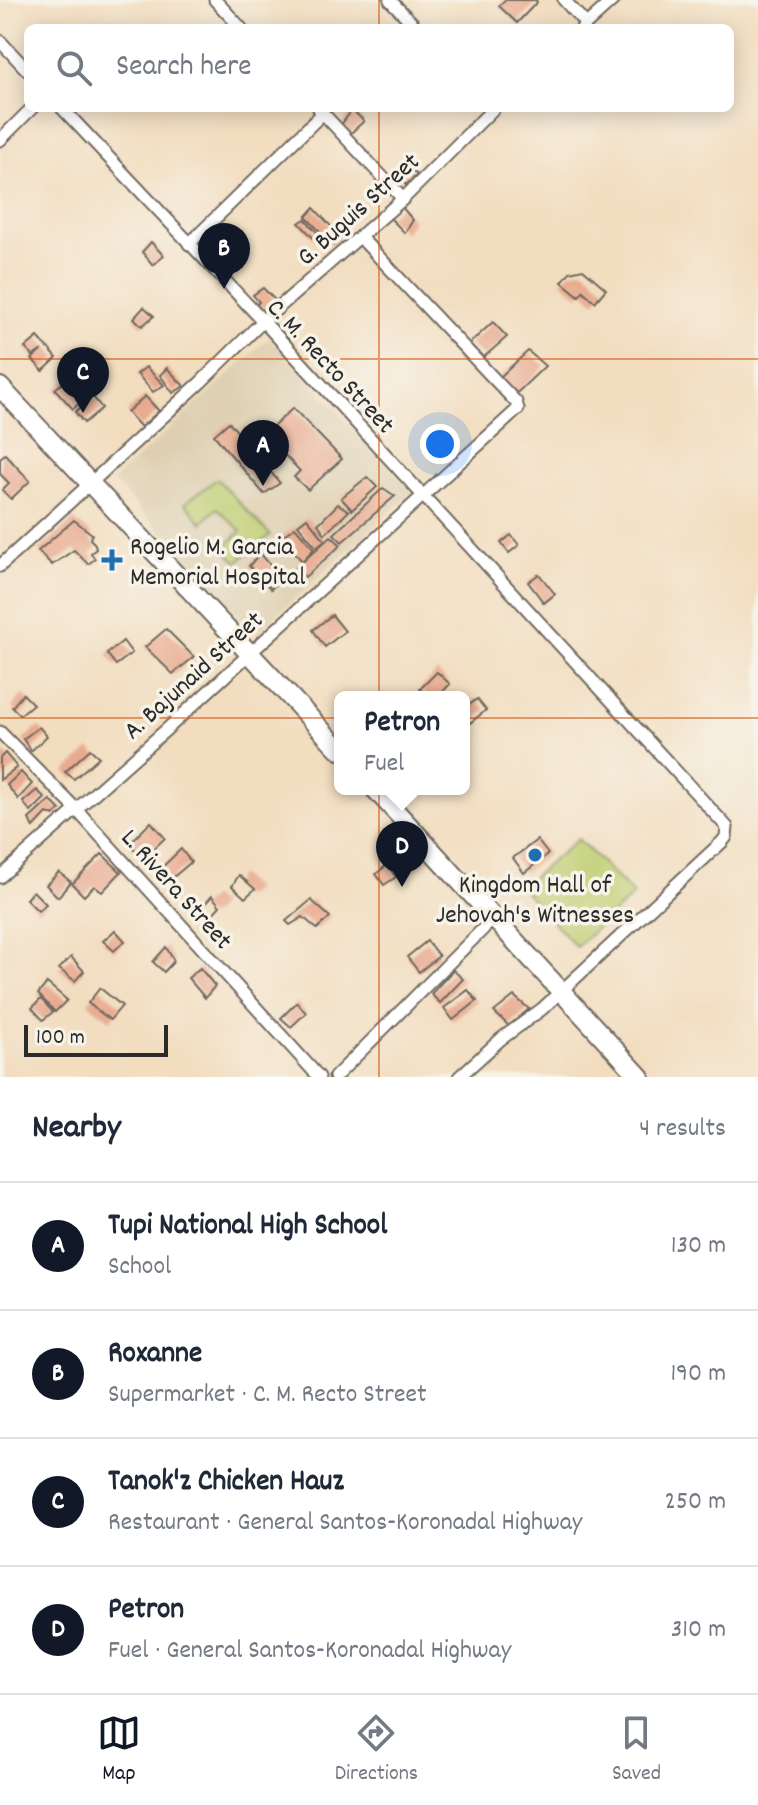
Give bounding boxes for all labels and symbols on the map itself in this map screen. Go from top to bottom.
street label: G. Buguis Street [290,145,429,276]
pin: B [198,223,250,289]
street label: C. M. Recto Street [257,291,402,444]
pin: C [57,347,109,413]
pin: A [237,420,289,486]
your location [420,424,460,464]
place label: Rogelio M. Garcia Memorial Hospital [130,530,305,597]
marker: Rogelio M. Garcia Memorial Hospital [101,549,123,571]
street label: A. Bajunaid Street [116,603,273,750]
pin: D [376,821,428,887]
street label: L. Rivera Street [111,822,240,959]
marker: Kingdom Hall of Jehovah's Witnesses [526,846,544,864]
place label: Kingdom Hall of Jehovah's Witnesses [436,868,634,935]
scale bar [24,1021,168,1057]

